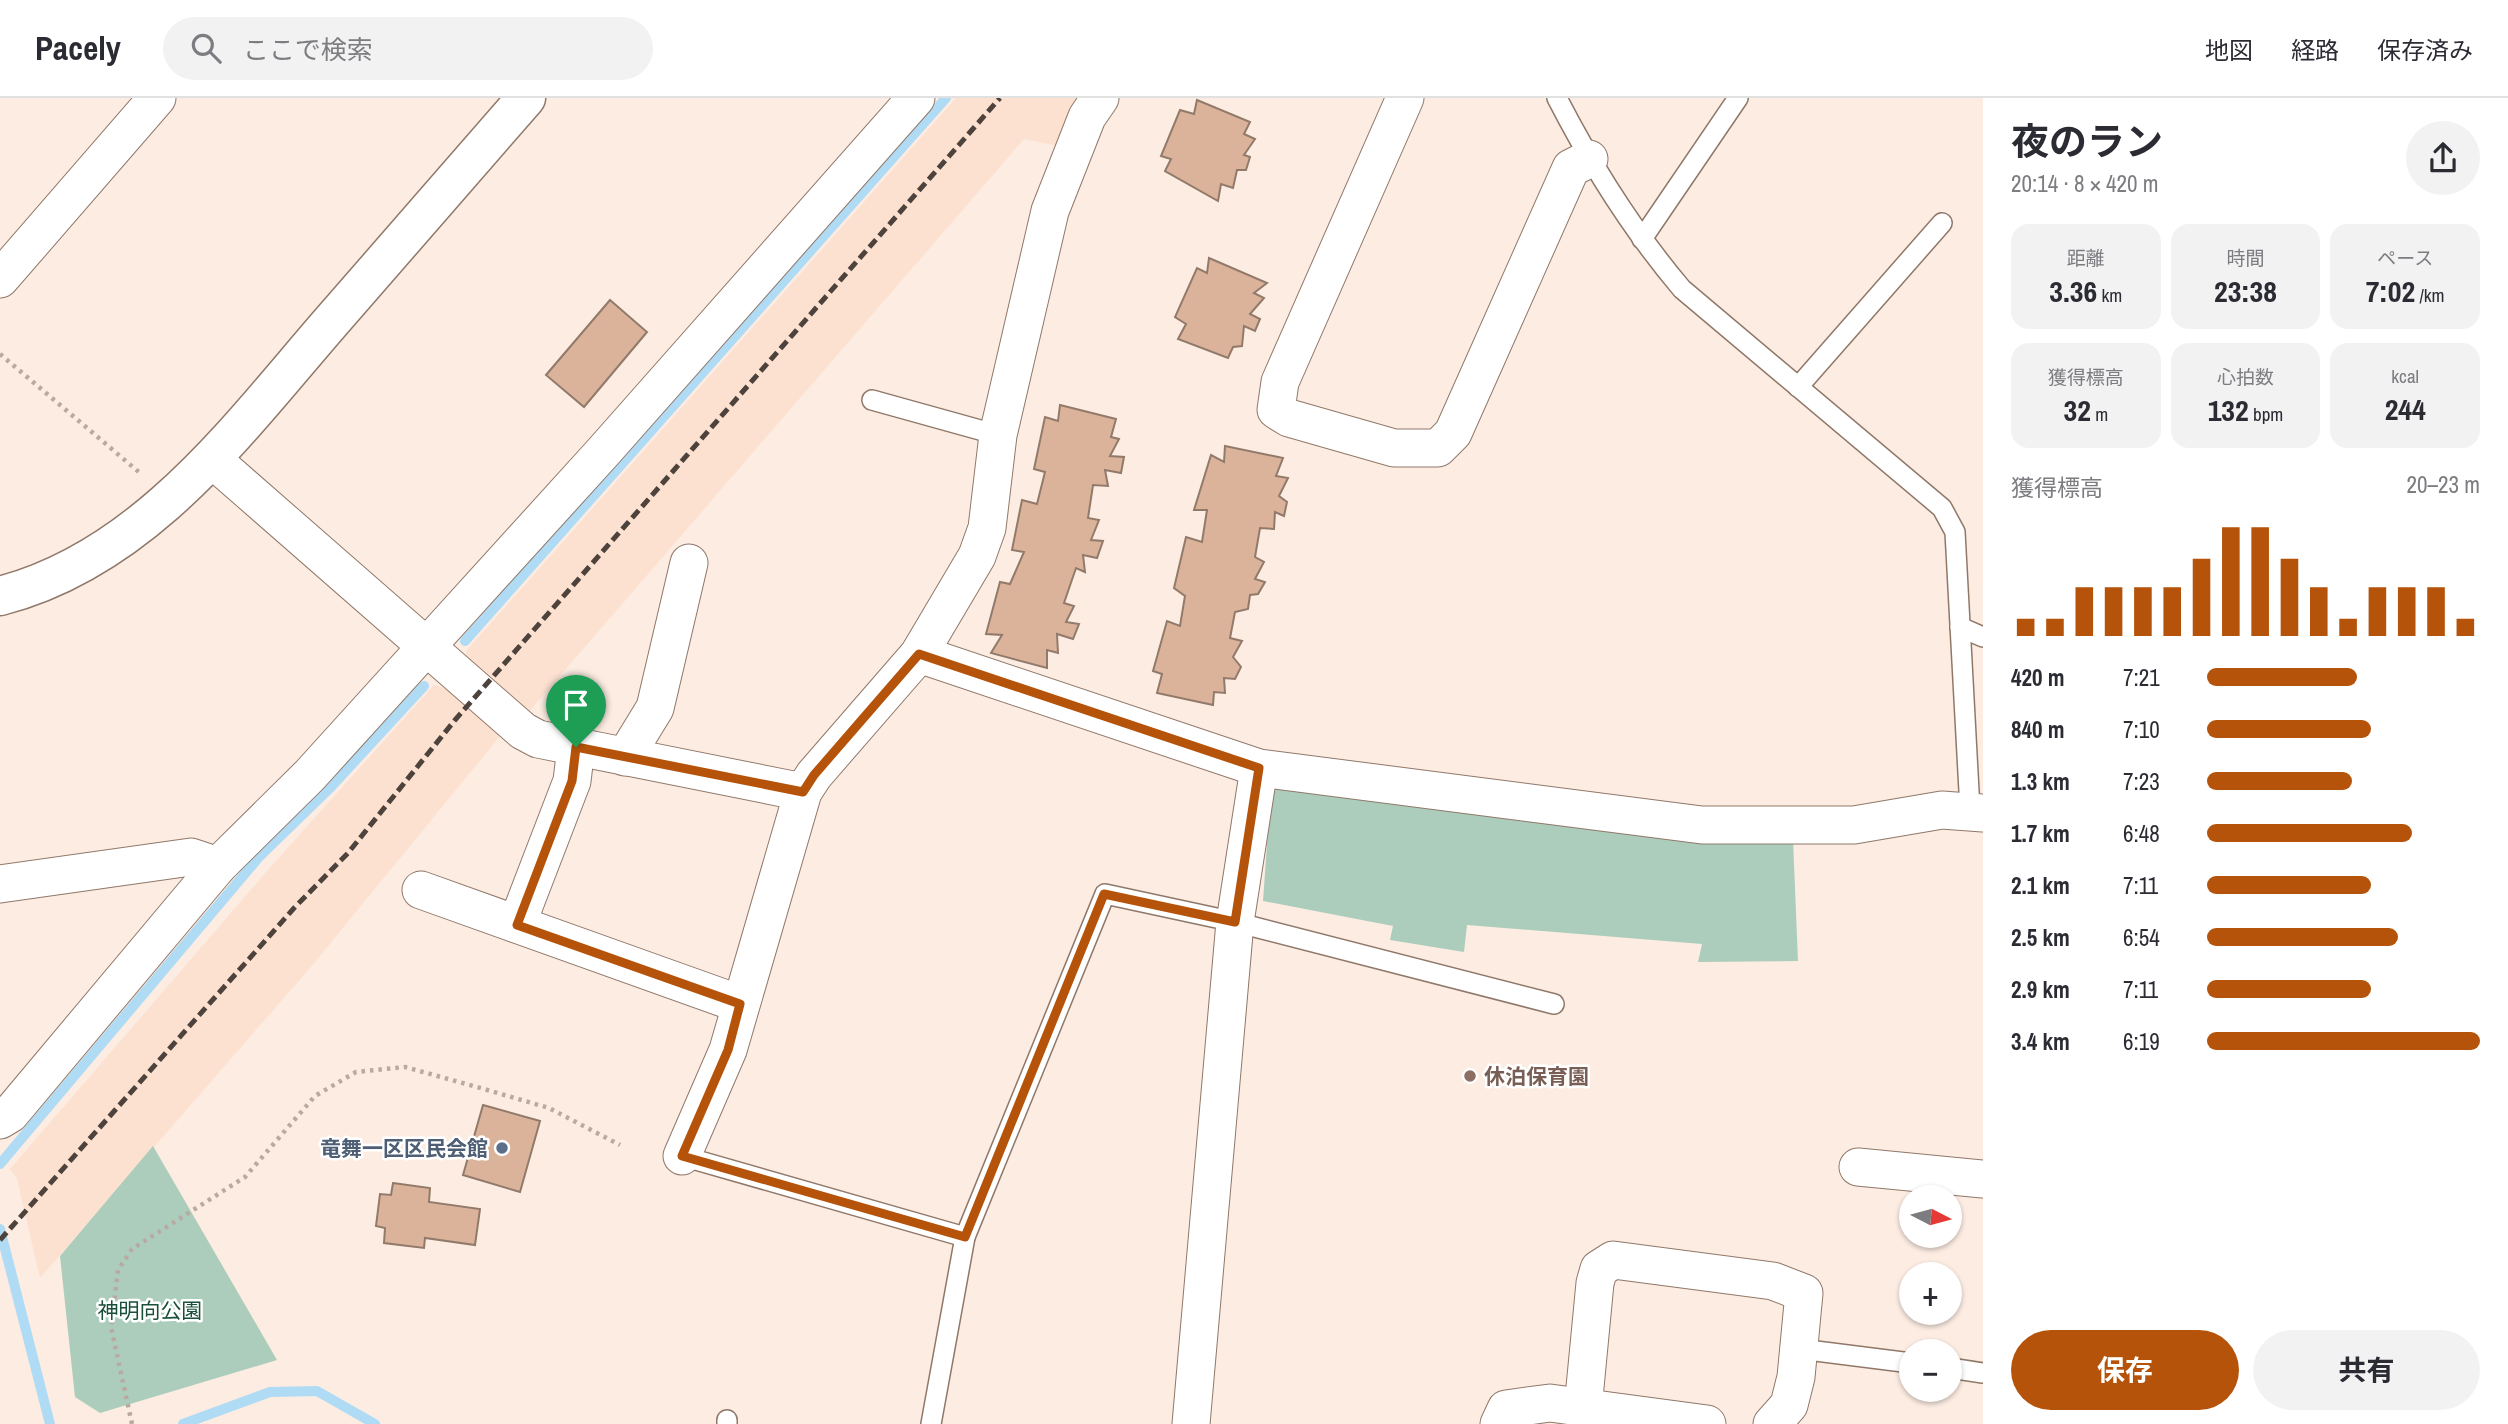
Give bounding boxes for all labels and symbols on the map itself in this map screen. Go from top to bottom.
pin [546,675,606,747]
place label: 休泊保育園 [1484,1062,1589,1091]
marker: 休泊保育園 [1462,1068,1478,1084]
place label: 竜舞一区区民会館 [320,1134,488,1163]
marker: 竜舞一区区民会館 [494,1140,510,1156]
north arrow [1899,1185,1962,1248]
park label: 神明向公園 [98,1296,203,1325]

